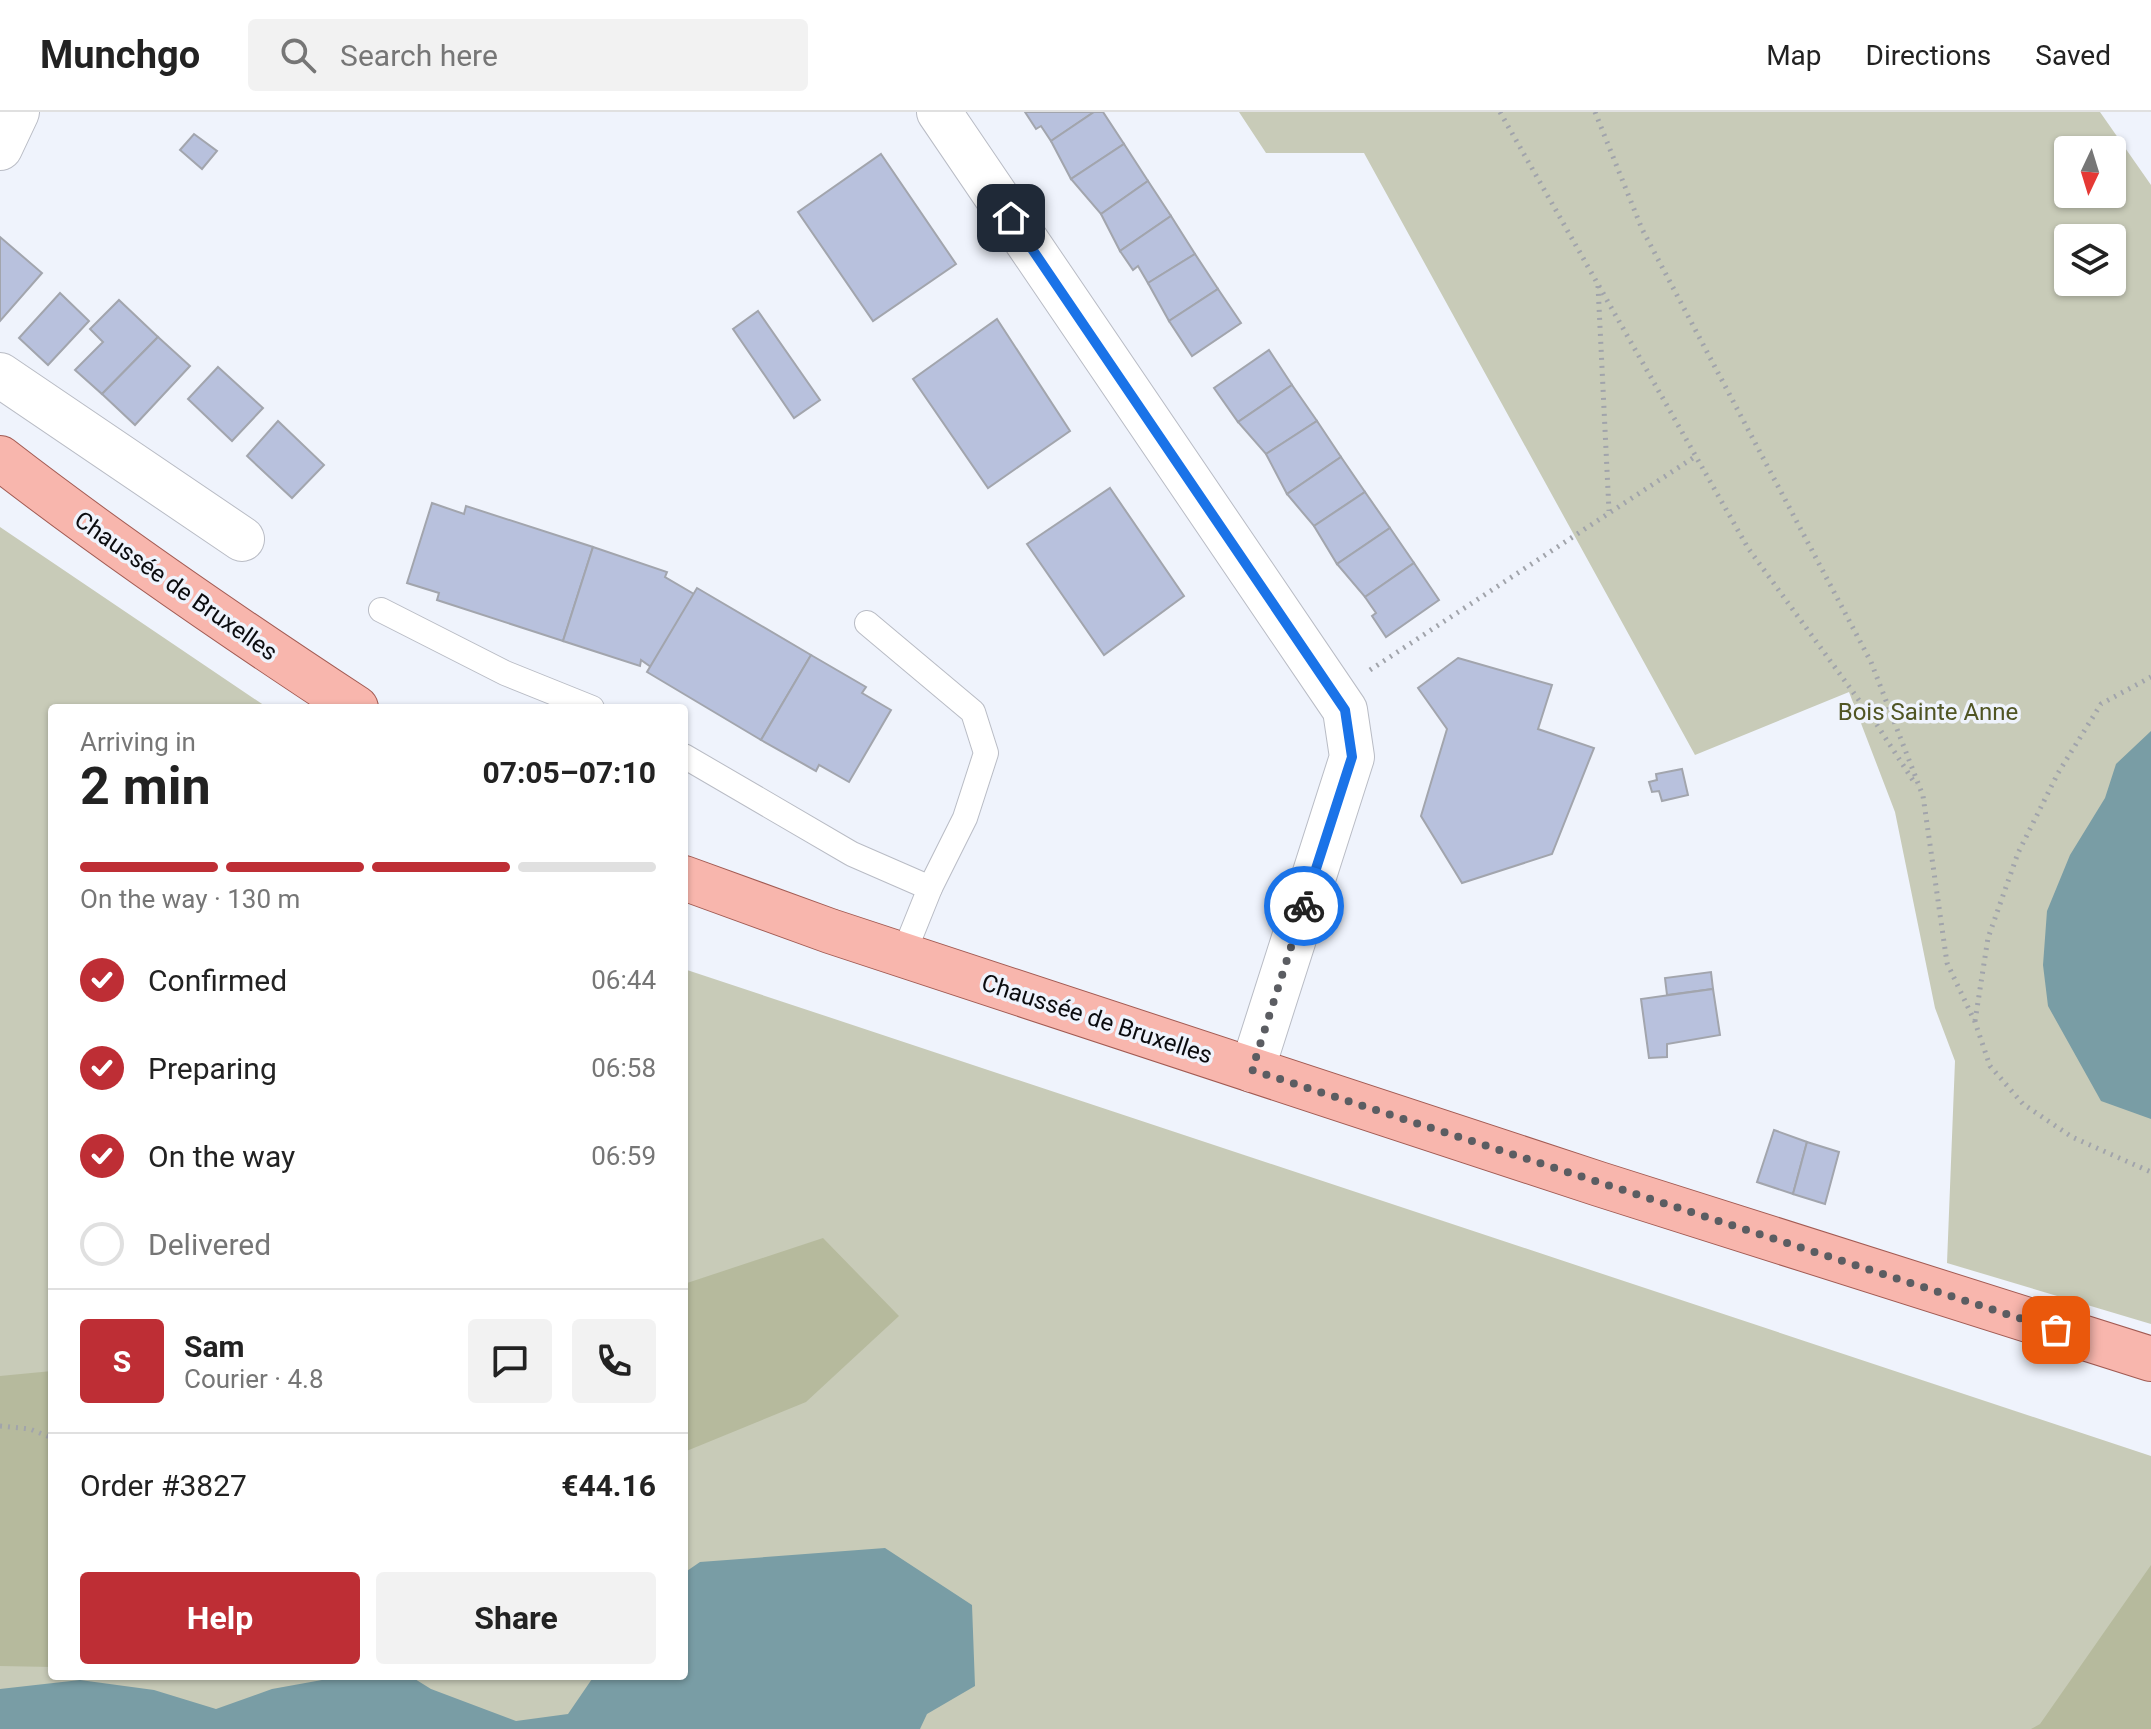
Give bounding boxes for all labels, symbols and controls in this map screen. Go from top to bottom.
search box [248,19,808,91]
text: Munchgo [40,33,200,77]
icon: search [276,33,320,77]
text: Search here [340,38,498,73]
text: Map [1766,39,1822,72]
text: Directions [1866,39,1991,72]
text: Saved [2035,39,2111,72]
north arrow [2054,136,2126,208]
map controls [2054,136,2126,296]
pin [977,184,1045,252]
icon: home [989,196,1033,240]
button: layers [2054,224,2126,296]
street label: Chaussée de Bruxelles [69,505,283,667]
park label: Bois Sainte Anne [1838,698,2018,726]
text: Arriving in [80,727,196,757]
text: 07:05–07:10 [482,755,656,790]
text: 2 min [80,756,211,817]
courier [1264,866,1344,946]
text: On the way · 130 m [80,884,300,914]
icon: bike [1282,884,1326,928]
icon: check [80,958,124,1002]
text: Confirmed [148,963,287,998]
text: 06:44 [591,965,656,995]
street label: Chaussée de Bruxelles [978,968,1216,1070]
icon: check [80,1046,124,1090]
text: Preparing [148,1051,277,1086]
text: 06:58 [591,1053,656,1083]
icon: check [80,1134,124,1178]
text: On the way [148,1139,295,1174]
text: 06:59 [591,1141,656,1171]
text: Delivered [148,1227,271,1262]
pin [2022,1296,2090,1364]
icon: bag [2034,1308,2078,1352]
button: chat [468,1319,552,1403]
button: phone [572,1319,656,1403]
text: Sam [184,1329,245,1364]
text: S [113,1344,131,1379]
text: Courier · 4.8 [184,1364,324,1394]
text: Order #3827 [80,1468,247,1503]
text: €44.16 [561,1468,656,1503]
button: Help [80,1572,360,1664]
button: Share [376,1572,656,1664]

